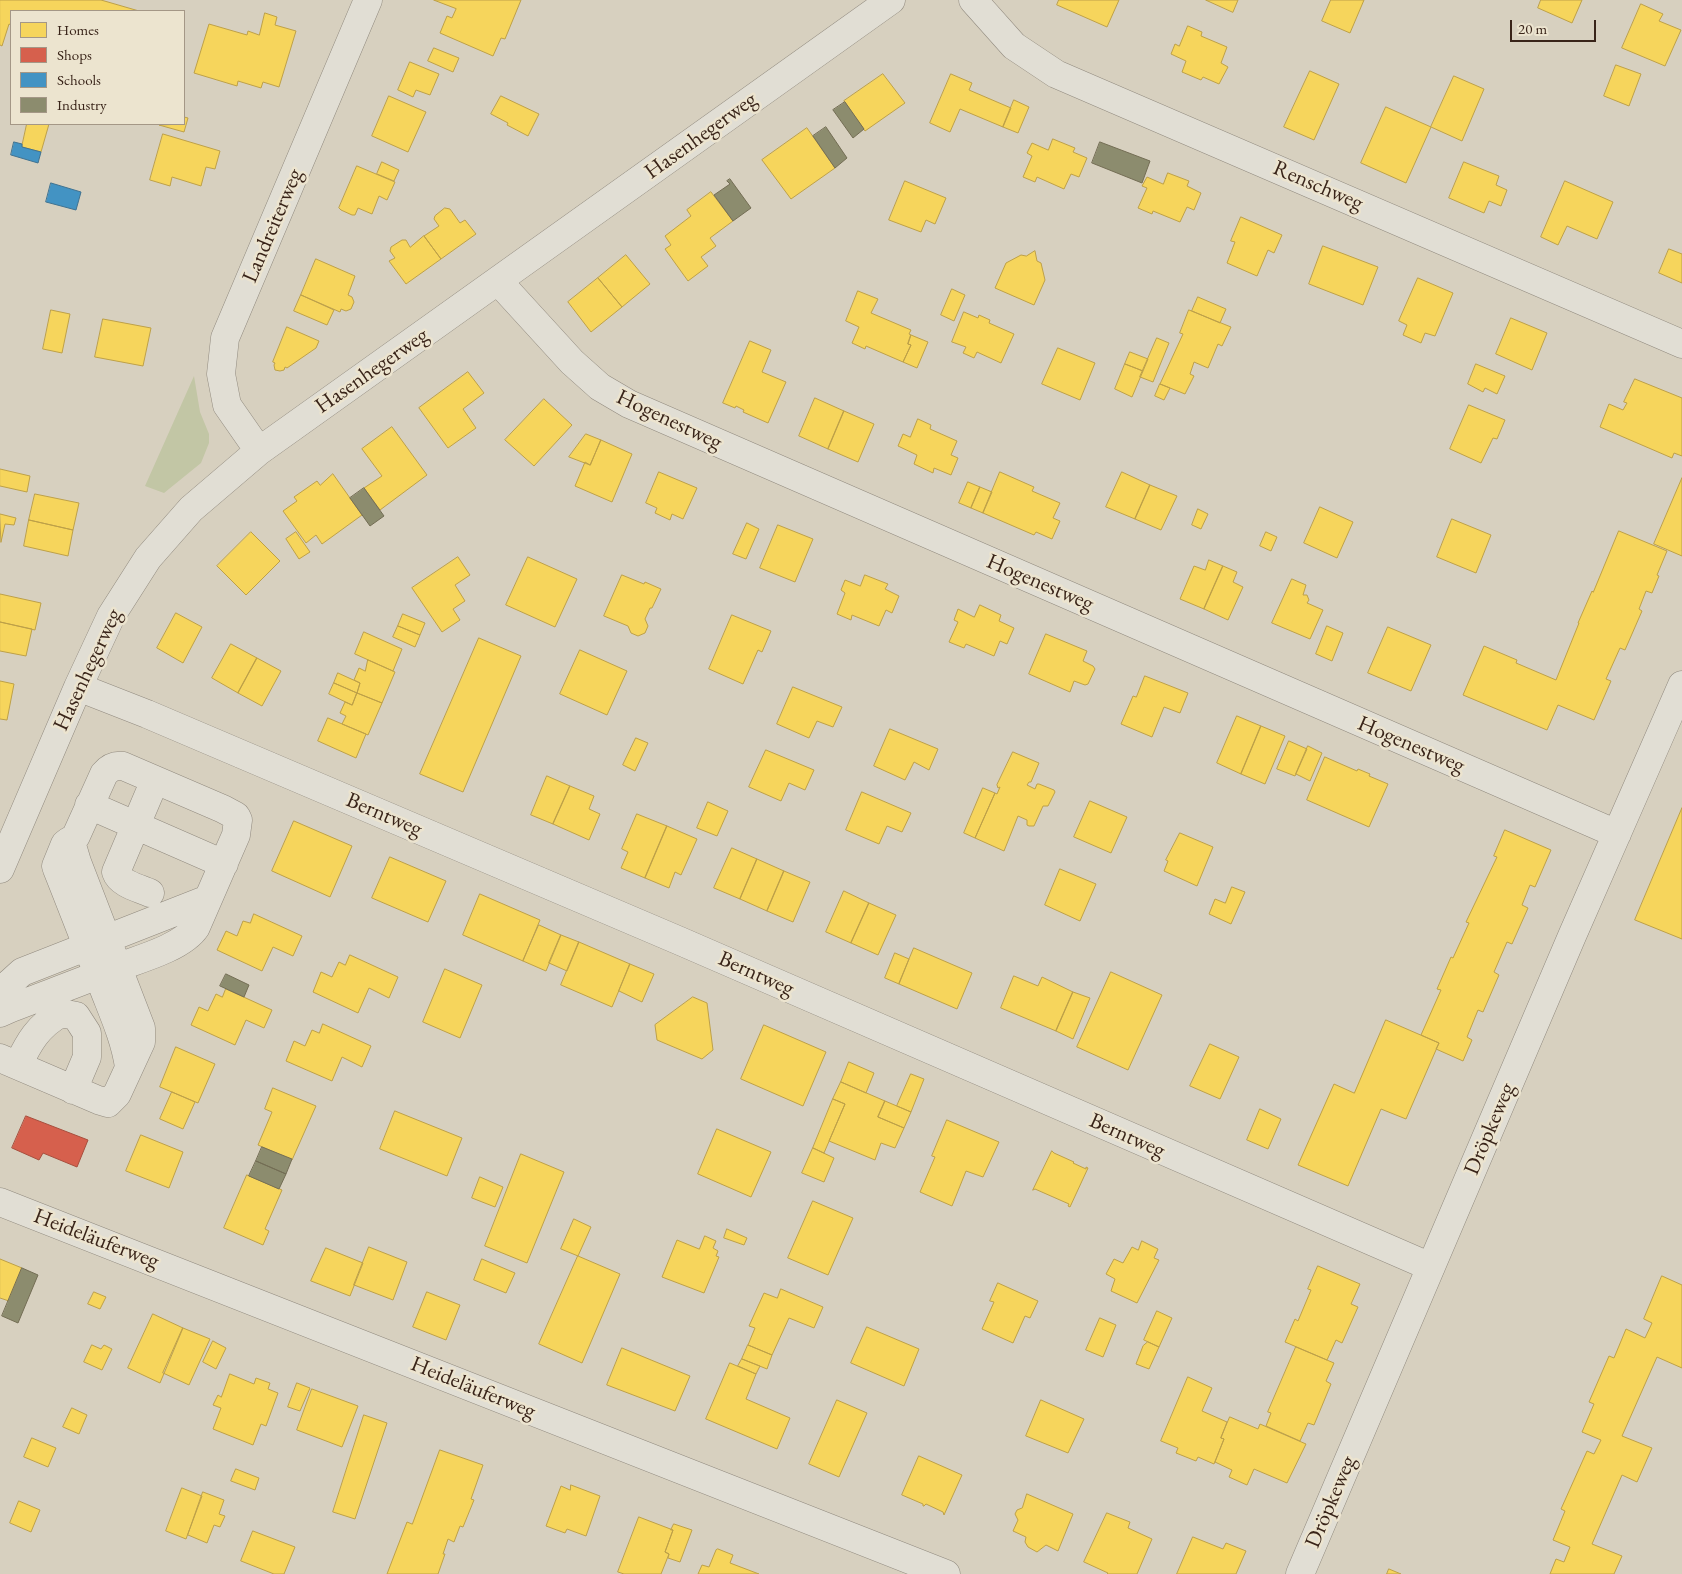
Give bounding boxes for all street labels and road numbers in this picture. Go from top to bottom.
street label: Hasenhegerweg [640,87,762,185]
street label: Renschweg [1269,155,1367,217]
street label: Landreiterweg [237,165,309,287]
street label: Hasenhegerweg [310,322,434,420]
street label: Hogenestweg [612,384,726,456]
street label: Hogenestweg [982,549,1098,617]
street label: Hasenhegerweg [48,605,128,735]
street label: Hogenestweg [1353,711,1469,779]
street label: Berntweg [342,787,426,843]
street label: Berntweg [714,946,798,1002]
street label: Dröpkeweg [1459,1079,1521,1179]
street label: Berntweg [1085,1108,1169,1164]
street label: Heideläuferweg [30,1203,162,1275]
street label: Heideläuferweg [407,1351,539,1425]
street label: Dröpkeweg [1300,1452,1362,1552]

